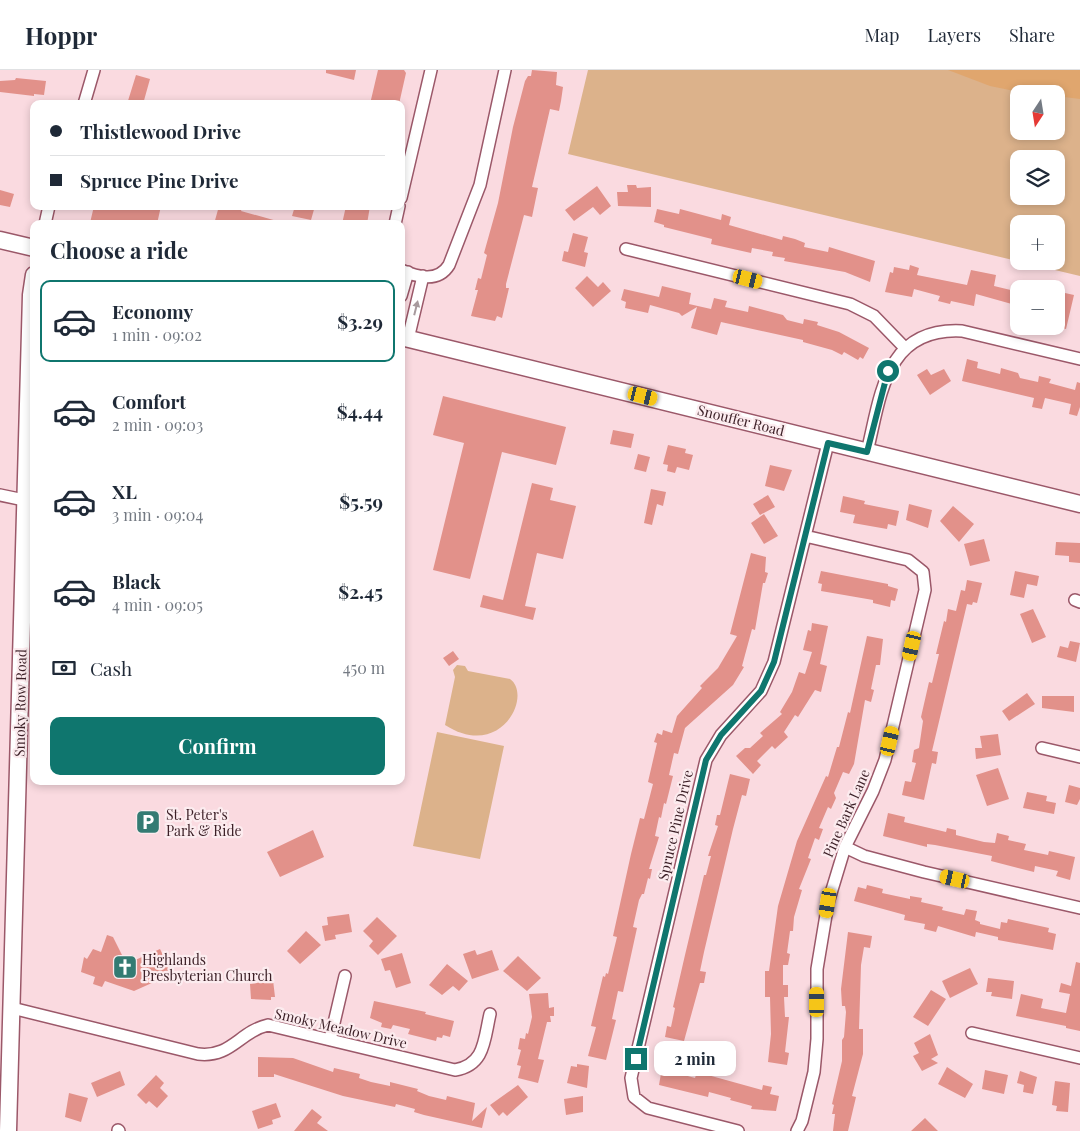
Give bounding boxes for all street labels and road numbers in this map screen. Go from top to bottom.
street label: Snouffer Road [696,400,786,440]
street label: Smoky Row Road [10,649,30,757]
street label: Pine Bark Lane [818,766,874,860]
street label: Spruce Pine Drive [653,768,697,882]
street label: Smoky Meadow Drive [273,1004,409,1052]

